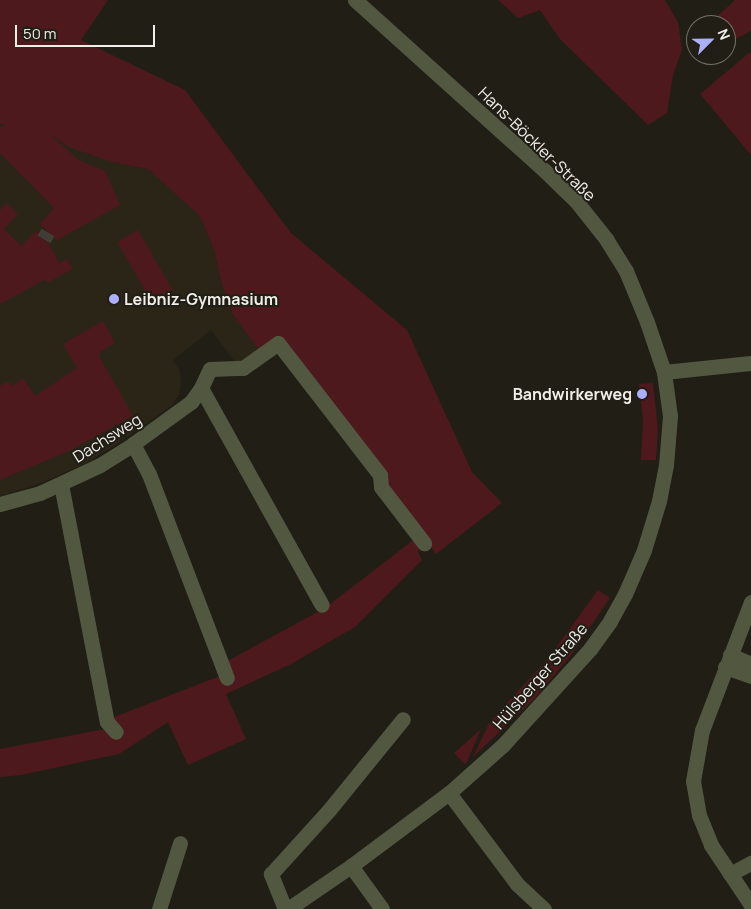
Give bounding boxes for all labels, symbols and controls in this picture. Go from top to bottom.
scale bar [18,15,158,47]
north arrow [686,15,736,65]
text: 50 m [23,23,57,44]
text: N [714,26,735,43]
street label: Hans-Böckler-Straße [474,83,600,205]
place label: Leibniz-Gymnasium [124,289,278,309]
marker: Leibniz-Gymnasium [108,293,120,305]
place label: Bandwirkerweg [513,384,632,404]
marker: Bandwirkerweg [636,388,648,400]
street label: Dachsweg [69,409,145,467]
street label: Hülsberger Straße [489,619,591,733]

